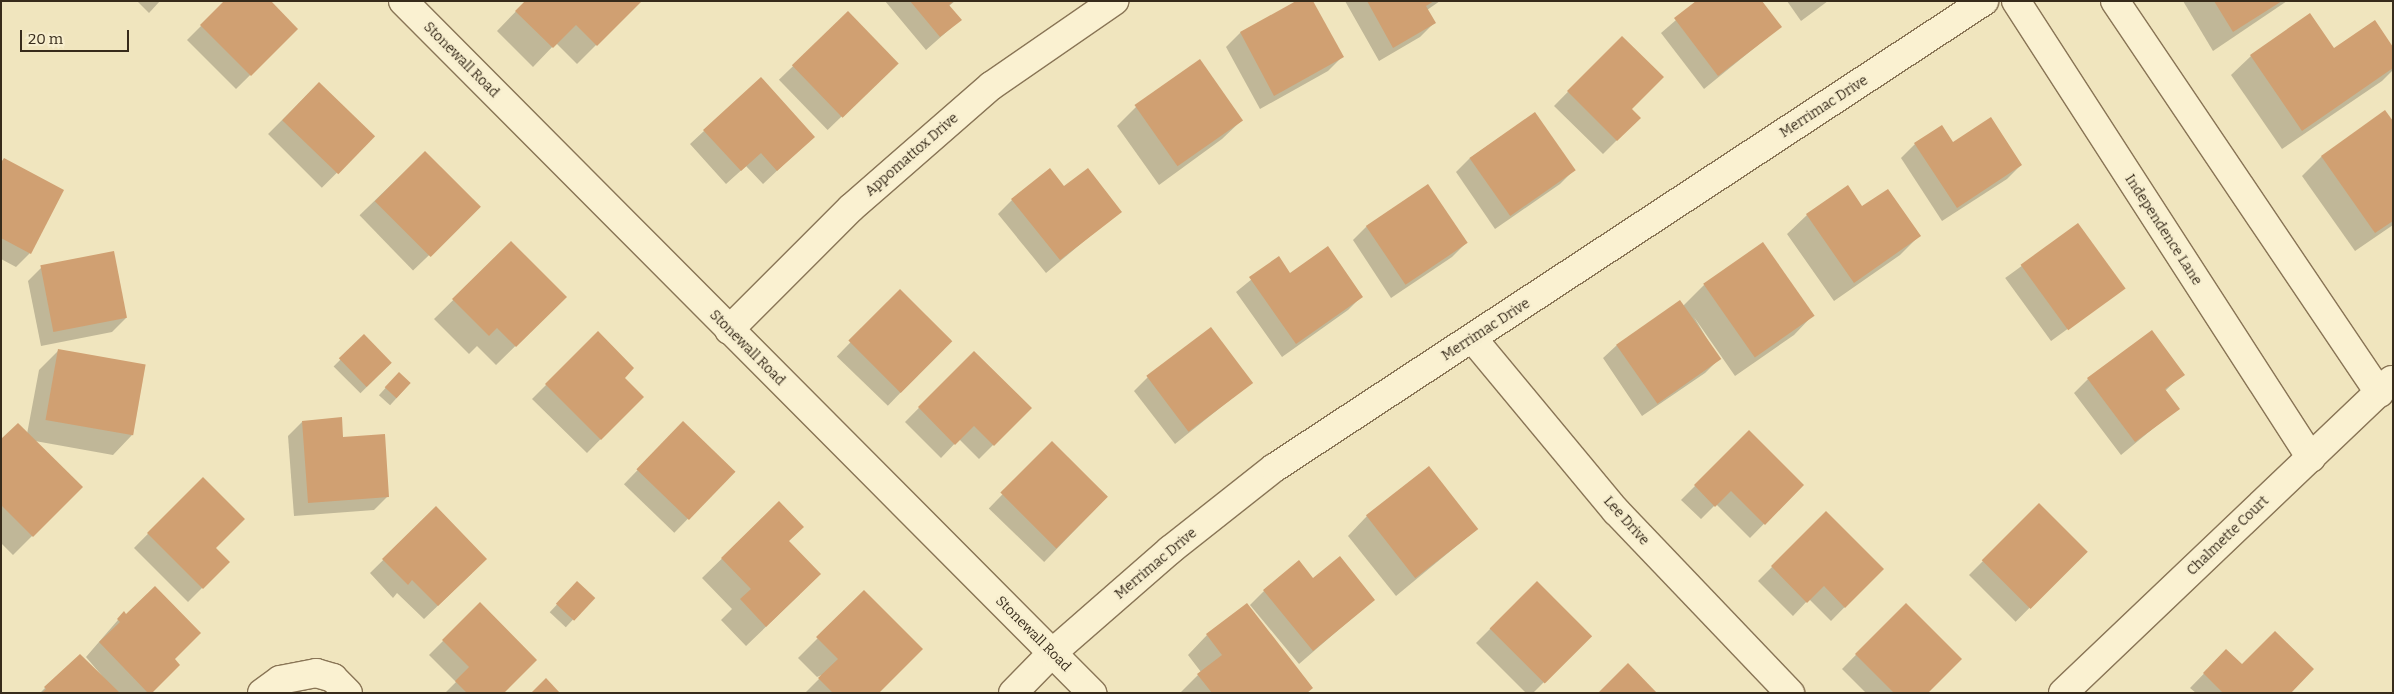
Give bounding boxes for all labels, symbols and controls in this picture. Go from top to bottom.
street label: Stonewall Road [420,19,502,101]
scale bar [22,20,131,52]
text: 20 m [28,30,63,48]
street label: Merrimac Drive [1777,72,1871,142]
street label: Appomattox Drive [862,110,962,200]
street label: Independence Lane [2121,172,2205,288]
street label: Merrimac Drive [1439,295,1533,365]
street label: Stonewall Road [706,307,788,389]
street label: Lee Drive [1600,493,1652,549]
street label: Chalmette Court [2184,493,2272,579]
street label: Merrimac Drive [1112,525,1200,603]
street label: Stonewall Road [992,593,1074,675]

